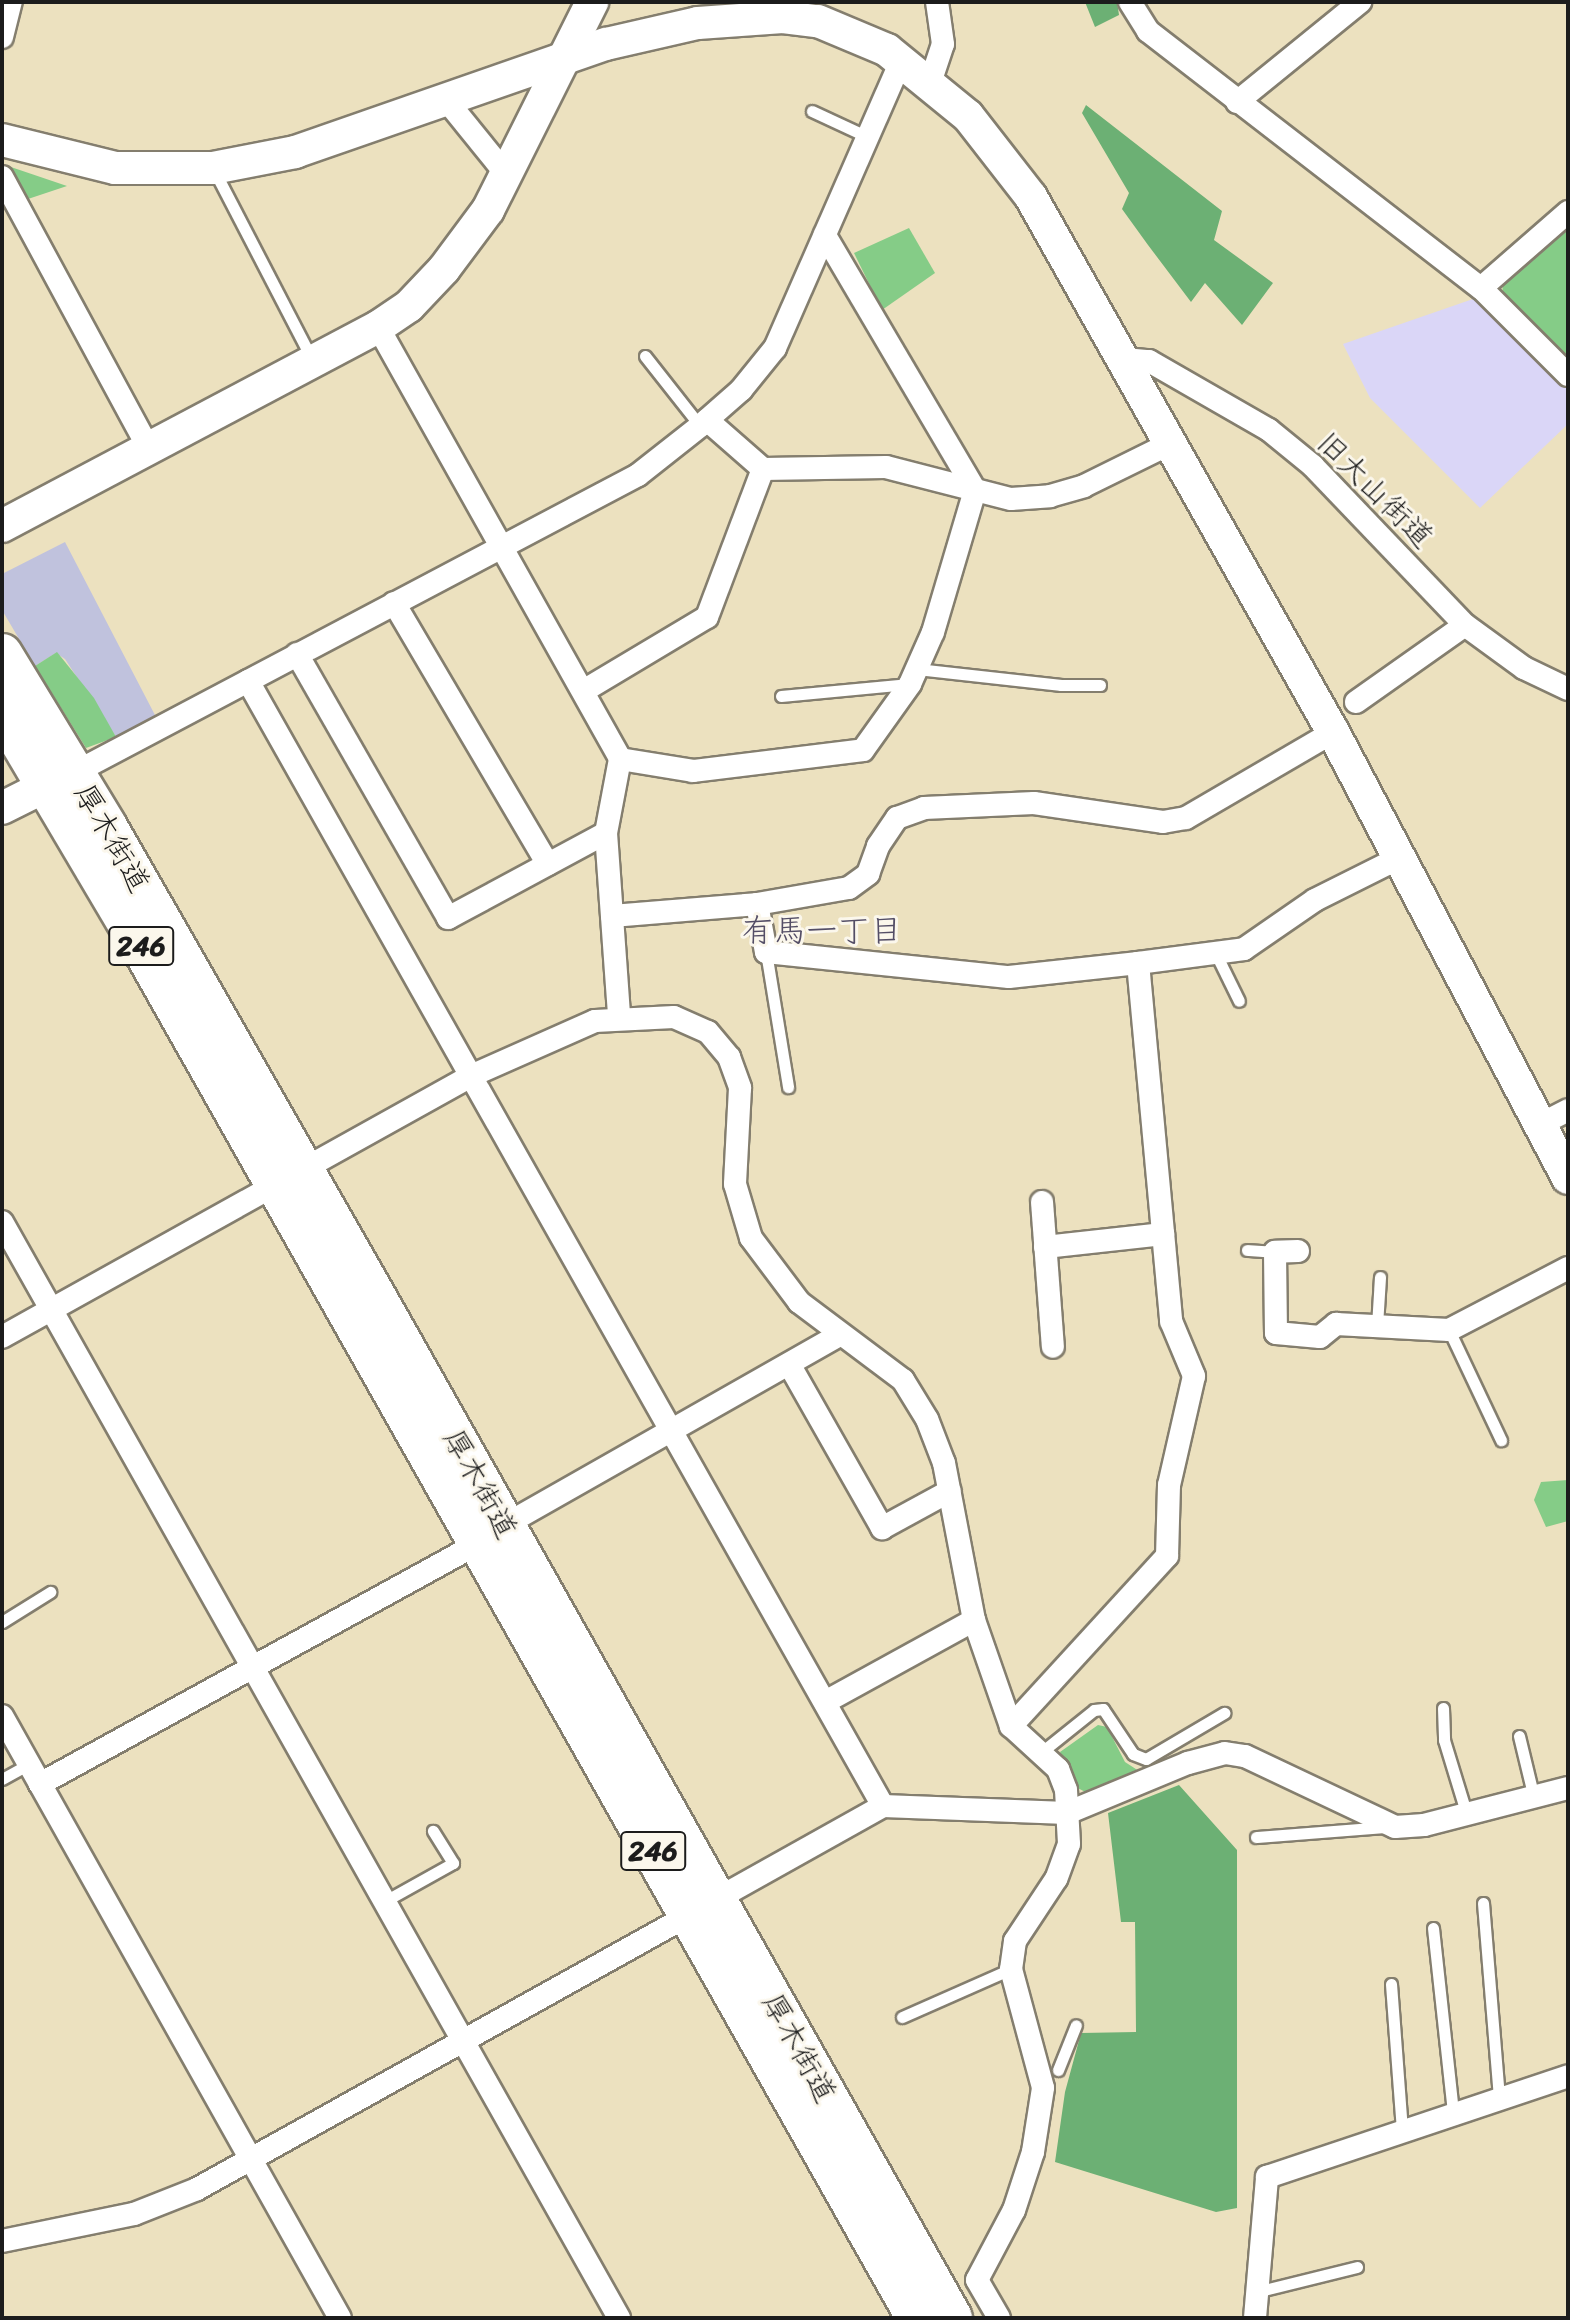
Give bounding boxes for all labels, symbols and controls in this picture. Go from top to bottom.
street label: 旧大山街道 [1309,424,1441,556]
street label: 厚木街道 [66,777,158,899]
district label: 有馬一丁目 [742,912,902,950]
road number: 246 [107,922,175,970]
street label: 厚木街道 [435,1423,525,1545]
road number: 246 [619,1827,687,1875]
street label: 厚木街道 [754,1987,844,2109]

